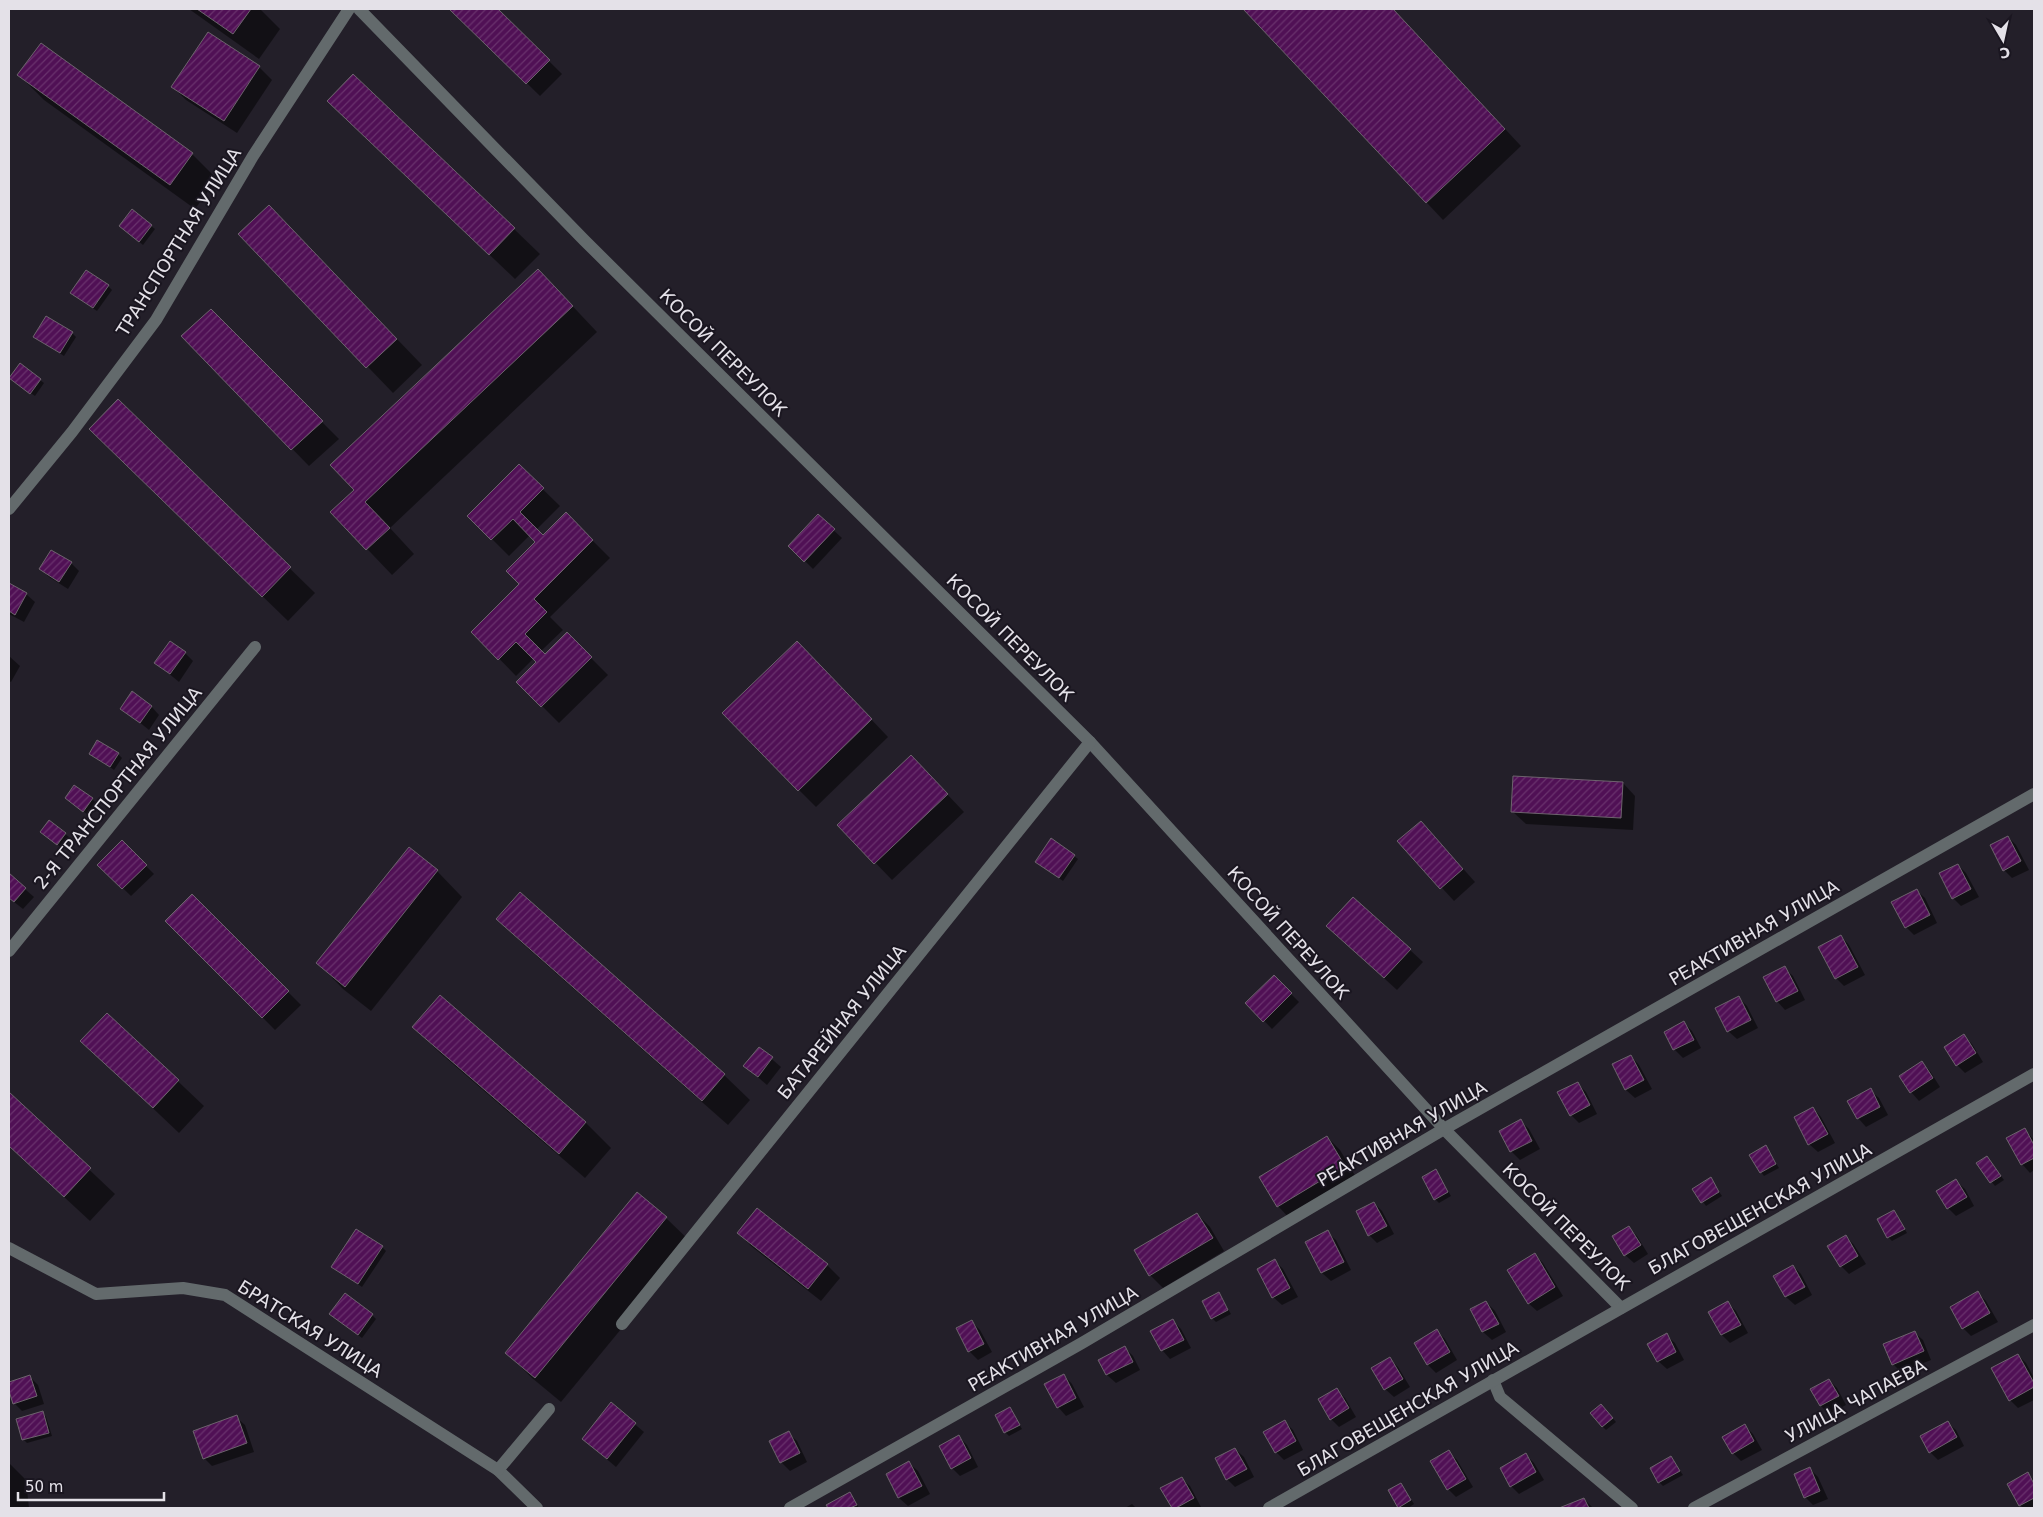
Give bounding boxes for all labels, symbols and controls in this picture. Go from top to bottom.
north arrow [1978,15,2028,65]
text: С [1999,44,2011,62]
street label: ТРАНСПОРТНАЯ УЛИЦА [111,143,246,341]
street label: КОСОЙ ПЕРЕУЛОК [655,285,792,421]
street label: КОСОЙ ПЕРЕУЛОК [942,570,1079,706]
street label: 2-Я ТРАНСПОРТНАЯ УЛИЦА [29,682,206,893]
street label: КОСОЙ ПЕРЕУЛОК [1223,862,1354,1004]
street label: РЕАКТИВНАЯ УЛИЦА [1665,875,1843,990]
street label: БАТАРЕЙНАЯ УЛИЦА [773,940,911,1103]
street label: РЕАКТИВНАЯ УЛИЦА [1313,1076,1491,1191]
street label: БЛАГОВЕЩЕНСКАЯ УЛИЦА [1645,1138,1876,1279]
street label: КОСОЙ ПЕРЕУЛОК [1498,1159,1635,1295]
street label: БРАТСКАЯ УЛИЦА [234,1276,387,1382]
street label: РЕАКТИВНАЯ УЛИЦА [964,1281,1142,1396]
street label: БЛАГОВЕЩЕНСКАЯ УЛИЦА [1293,1336,1523,1481]
street label: УЛИЦА ЧАПАЕВА [1782,1354,1930,1447]
scale bar [18,1470,164,1502]
text: 50 m [25,1478,63,1496]

